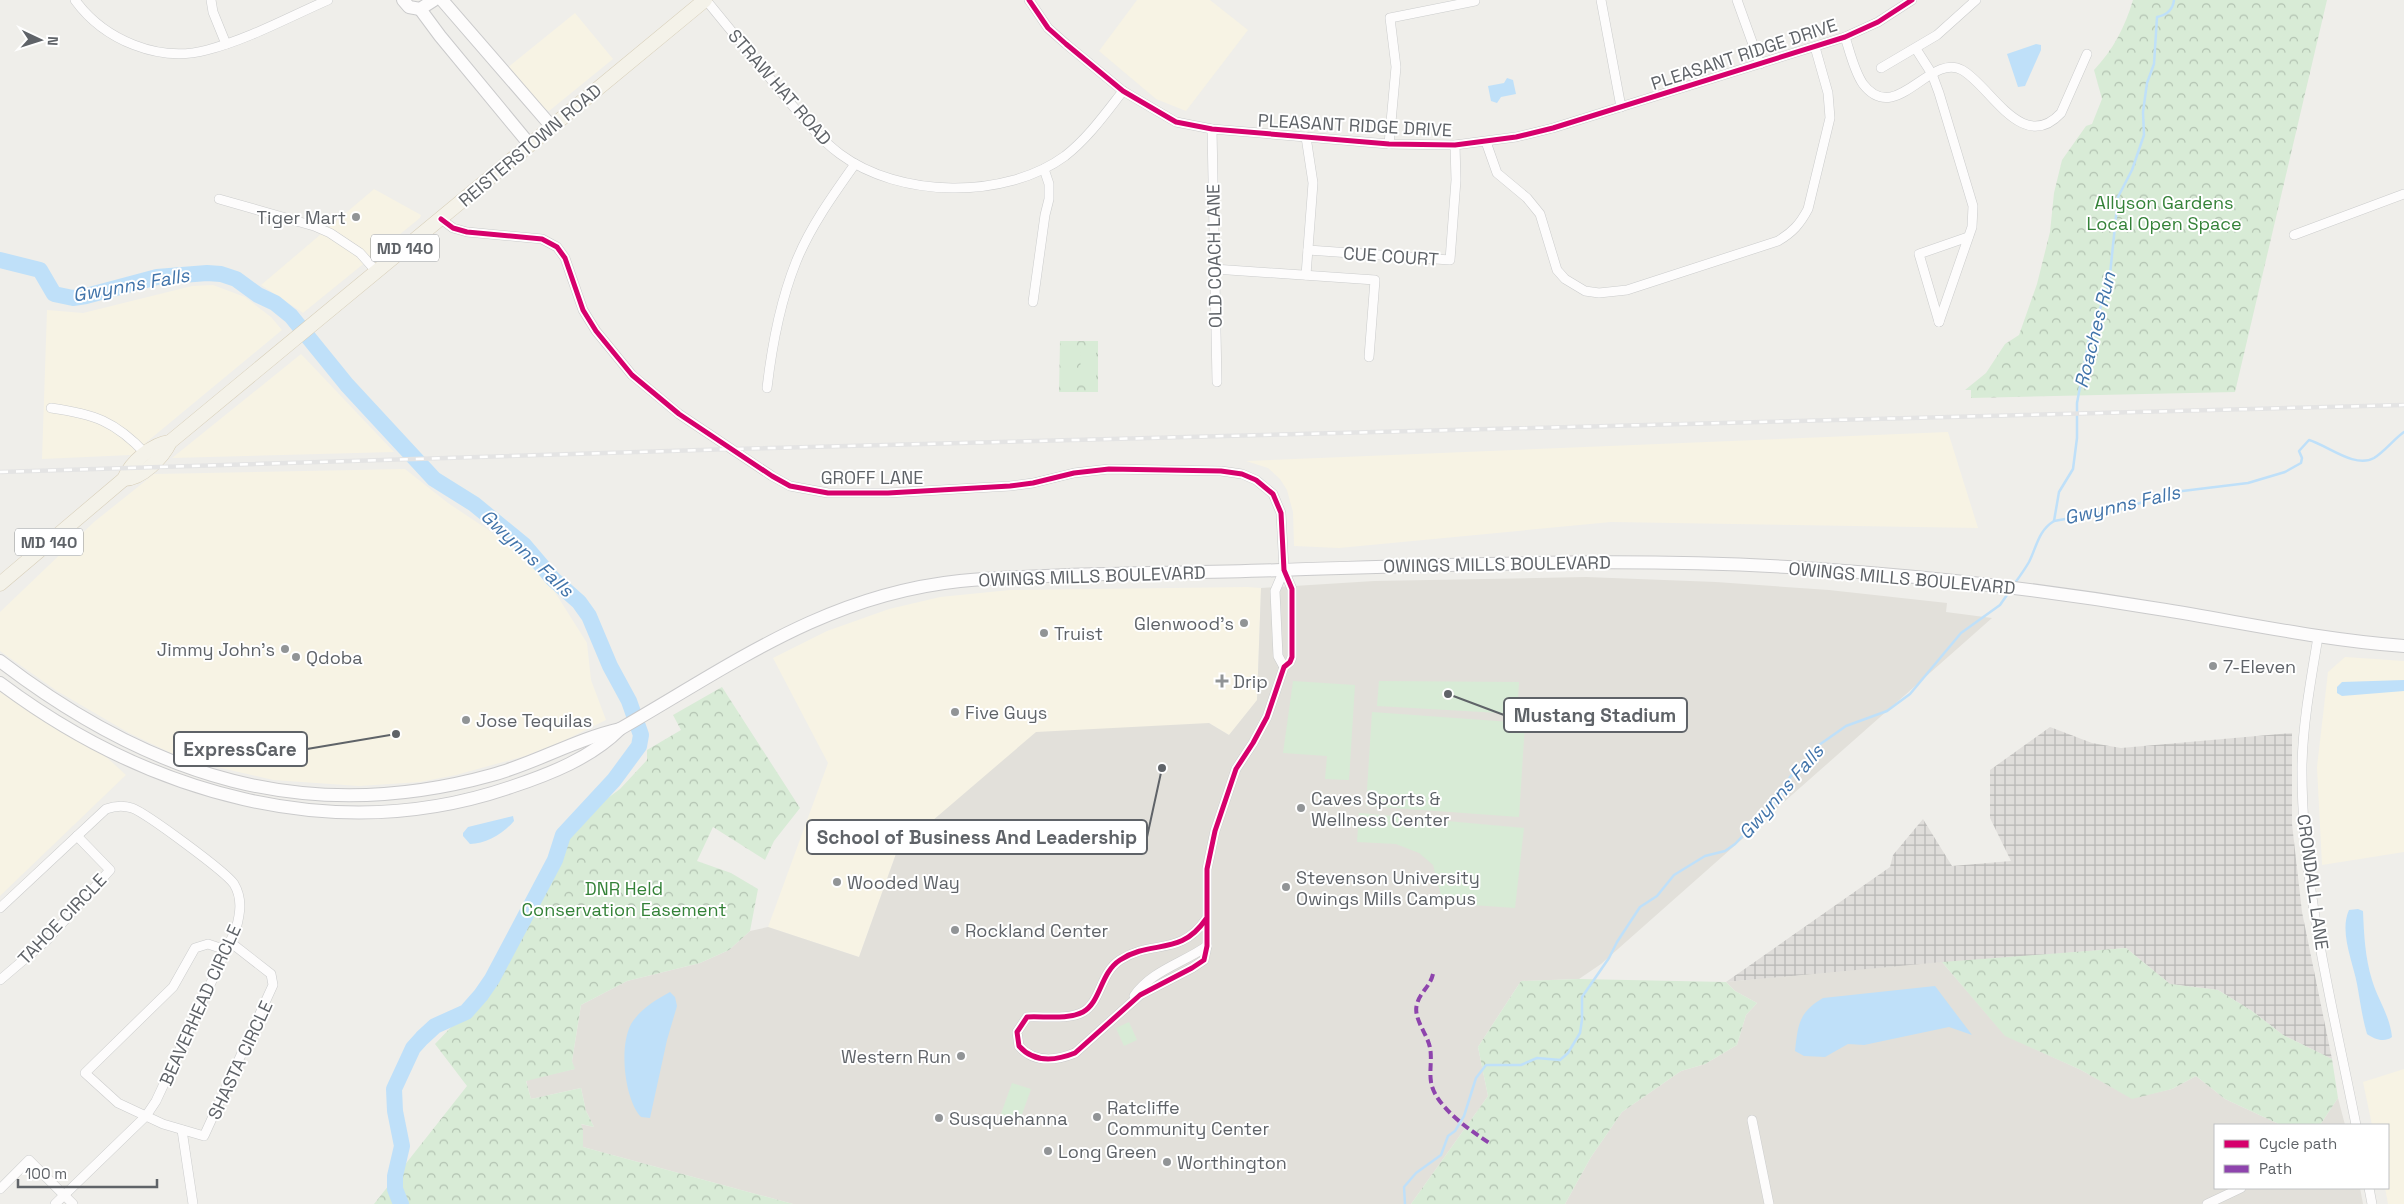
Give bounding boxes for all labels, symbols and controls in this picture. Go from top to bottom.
street label: PLEASANT RIDGE DRIVE [1648,13,1840,95]
north arrow [15,15,65,65]
street label: STRAW HAT ROAD [723,24,837,150]
text: N [44,36,62,46]
street label: REISTERSTOWN ROAD [454,78,606,212]
street label: PLEASANT RIDGE DRIVE [1257,108,1453,142]
street label: OLD COACH LANE [1201,184,1227,328]
park label: Allyson Gardens Local Open Space [2086,191,2242,235]
place label: Tiger Mart [257,206,346,229]
marker: Tiger Mart [350,211,362,223]
road number: MD 140 [371,234,439,262]
street label: CUE COURT [1342,241,1440,271]
water label: Gwynns Falls [71,262,192,308]
water label: Roaches Run [2068,269,2122,391]
street label: GROFF LANE [821,466,923,489]
water label: Gwynns Falls [2062,479,2183,530]
water label: Gwynns Falls [475,504,579,603]
road number: MD 140 [15,528,83,556]
street label: OWINGS MILLS BOULEVARD [1383,551,1611,577]
street label: OWINGS MILLS BOULEVARD [1788,557,2016,599]
street label: OWINGS MILLS BOULEVARD [978,561,1206,591]
place label: Glenwood's [1134,612,1234,635]
marker: Glenwood's [1238,617,1250,629]
place label: Truist [1054,622,1103,645]
marker: Truist [1038,627,1050,639]
place label: Jimmy John's [157,638,275,661]
marker: Jimmy John's [279,643,291,655]
place label: Qdoba [306,646,363,669]
marker: Qdoba [290,651,302,663]
place label: 7-Eleven [2223,655,2296,678]
marker: 7-Eleven [2207,660,2219,672]
place label: Drip [1233,670,1268,693]
marker: Drip [1215,674,1229,688]
callout: Mustang Stadium [1504,698,1687,732]
place label: Five Guys [965,701,1047,724]
text: Mustang Stadium [1514,703,1676,728]
marker: Five Guys [949,706,961,718]
place label: Jose Tequilas [476,709,592,732]
marker: Jose Tequilas [460,714,472,726]
callout: ExpressCare [174,732,307,766]
text: ExpressCare [183,737,297,762]
water label: Gwynns Falls [1733,739,1830,845]
place label: Caves Sports & Wellness Center [1311,787,1450,831]
marker: Caves Sports & Wellness Center [1295,802,1307,814]
street label: CRONDALL LANE [2292,813,2334,951]
callout: School of Business And Leadership [807,820,1147,854]
text: School of Business And Leadership [817,825,1137,850]
place label: Stevenson University Owings Mills Campus [1296,866,1480,910]
street label: TAHOE CIRCLE [13,869,111,969]
place label: Wooded Way [847,871,960,894]
marker: Wooded Way [831,876,843,888]
park label: DNR Held Conservation Easement [521,877,727,921]
marker: Stevenson University Owings Mills Campus [1280,881,1292,893]
place label: Rockland Center [965,919,1109,942]
street label: BEAVERHEAD CIRCLE [154,921,246,1089]
marker: Rockland Center [949,924,961,936]
street label: SHASTA CIRCLE [202,997,278,1123]
place label: Western Run [841,1045,951,1068]
marker: Western Run [955,1050,967,1062]
place label: Ratcliffe Community Center [1107,1096,1269,1140]
place label: Susquehanna [949,1107,1068,1130]
marker: Ratcliffe Community Center [1091,1111,1103,1123]
marker: Susquehanna [933,1112,945,1124]
legend [2214,1124,2389,1189]
text: Cycle path [2259,1134,2337,1153]
place label: Long Green [1058,1140,1157,1163]
marker: Long Green [1042,1145,1054,1157]
place label: Worthington [1177,1151,1287,1174]
scale bar [18,1156,156,1188]
marker: Worthington [1161,1156,1173,1168]
text: Path [2259,1159,2292,1178]
text: 100 m [25,1164,67,1183]

